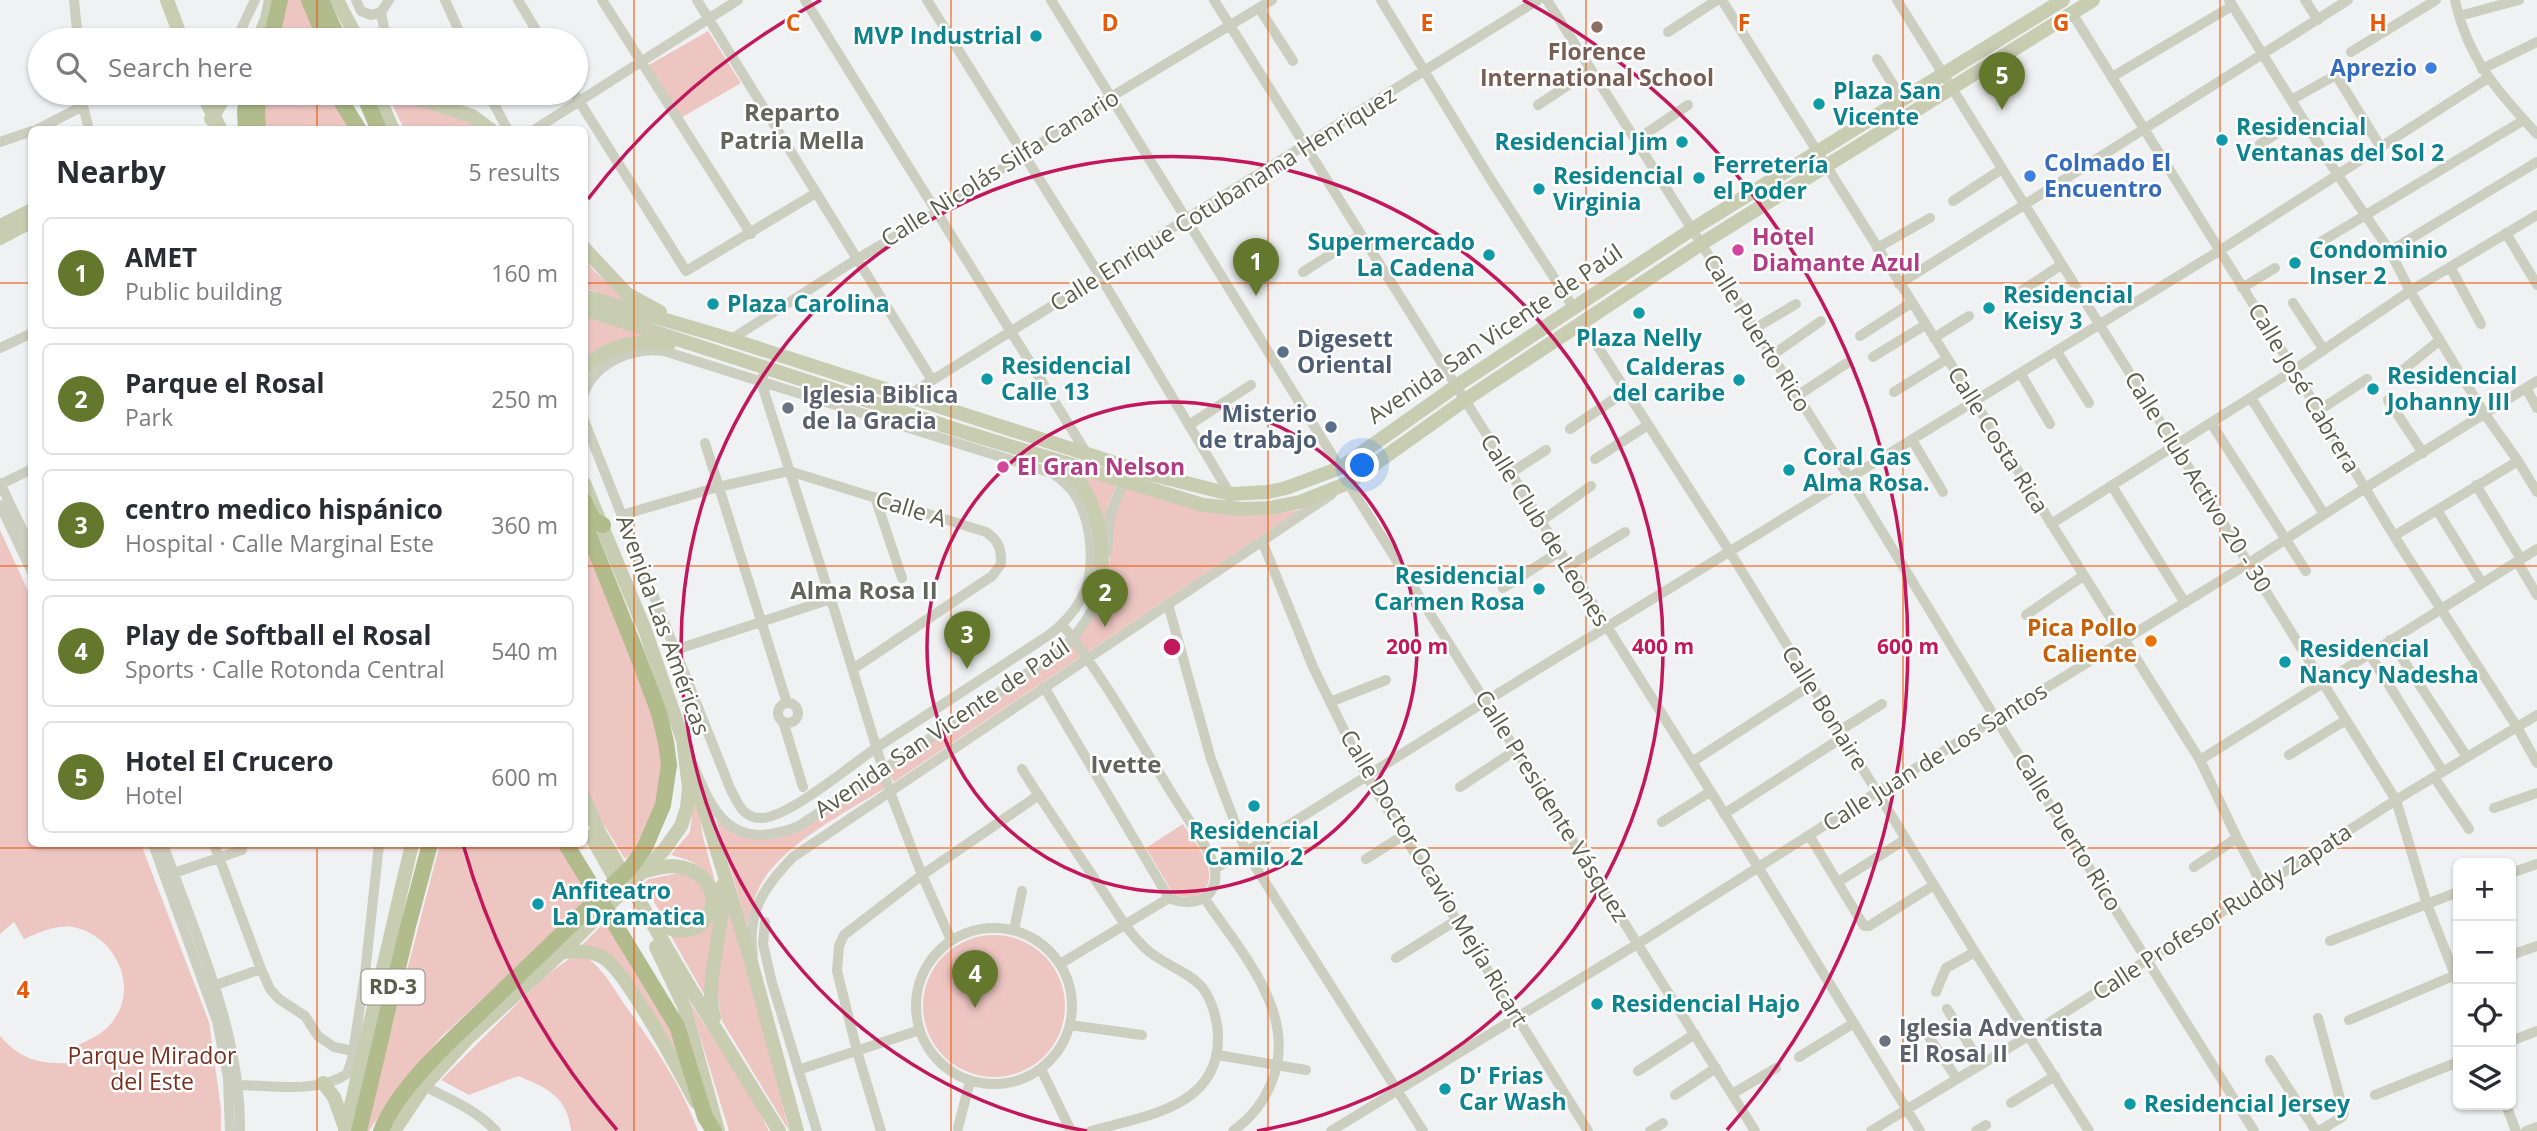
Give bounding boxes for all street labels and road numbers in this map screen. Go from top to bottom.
street label: Calle Enrique Cotubanama Henriquez [1043,78,1402,318]
street label: Calle Nicolás Silfa Canario [874,81,1125,254]
street label: Avenida San Vicente de Paúl [1361,236,1628,431]
street label: Calle Puerto Rico [1696,247,1819,418]
street label: Calle José Cabrera [2241,296,2368,479]
street label: Calle Costa Rica [1941,360,2057,519]
street label: Calle Club Activo 20 - 30 [2118,365,2280,598]
street label: Calle Club de Leones [1473,427,1618,632]
street label: Calle A [872,482,951,534]
street label: Avenida Las Américas [609,510,719,739]
street label: Avenida San Vicente de Paúl [808,630,1075,825]
street label: Calle Bonaire [1775,639,1877,776]
street label: Calle Juan de Los Santos [1816,674,2053,838]
street label: Calle Presidente Vásquez [1468,683,1637,928]
street label: Calle Doctor Ocavio Mejía Ricart [1333,723,1536,1032]
street label: Calle Puerto Rico [2007,746,2130,917]
street label: Calle Profesor Ruddy Zapata [2086,815,2357,1007]
road number: RD-3 [362,970,424,1004]

